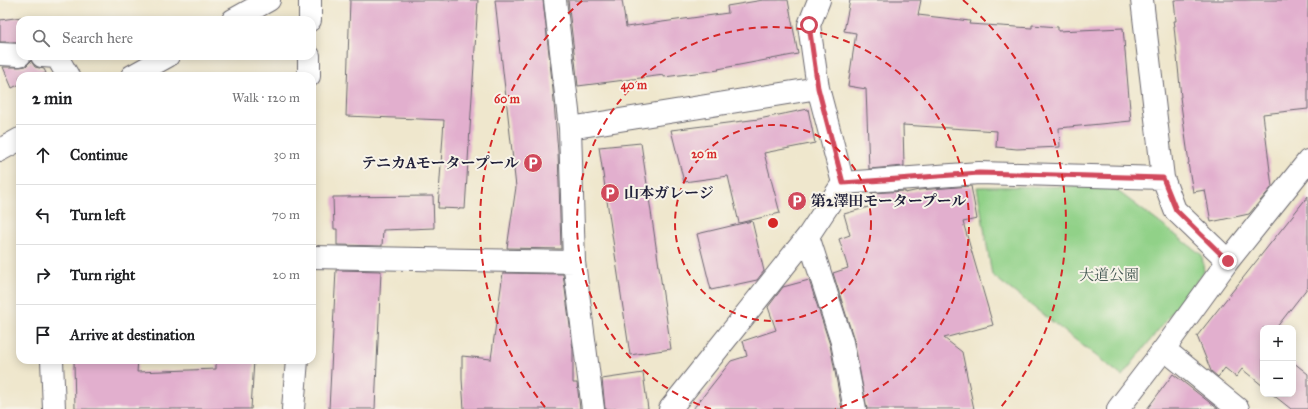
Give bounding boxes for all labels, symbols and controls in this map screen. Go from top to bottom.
search box [16,16,316,60]
route start [800,16,818,34]
icon: search [30,27,52,49]
text: Search here [62,29,133,47]
text: 40 m [621,78,648,93]
text: 2 min [32,88,72,109]
text: Walk · 120 m [232,90,300,106]
text: 60 m [494,92,521,106]
icon: ahead [32,144,54,166]
text: Continue [70,146,128,164]
text: 30 m [274,147,300,163]
text: 20 m [691,147,718,161]
parking icon: テニカAモータープール [522,152,544,174]
place label: テニカAモータープール [362,154,519,172]
parking icon: 山本ガレージ [599,182,621,204]
place label: 山本ガレージ [624,184,714,202]
parking icon: 第2澤田モータープール [786,190,808,212]
place label: 第2澤田モータープール [811,192,966,210]
icon: left [32,204,54,226]
text: Turn left [70,206,126,224]
text: 70 m [272,207,300,223]
centre of rings [766,216,780,230]
route end [1219,252,1237,270]
icon: right [32,264,54,286]
text: Turn right [70,266,135,284]
park label: 大道公園 [1079,266,1139,284]
text: 20 m [272,267,300,283]
icon: arrive [32,324,54,346]
map controls [1260,325,1296,397]
button: + [1260,325,1296,361]
text: Arrive at destination [70,326,195,344]
button: − [1260,361,1296,397]

